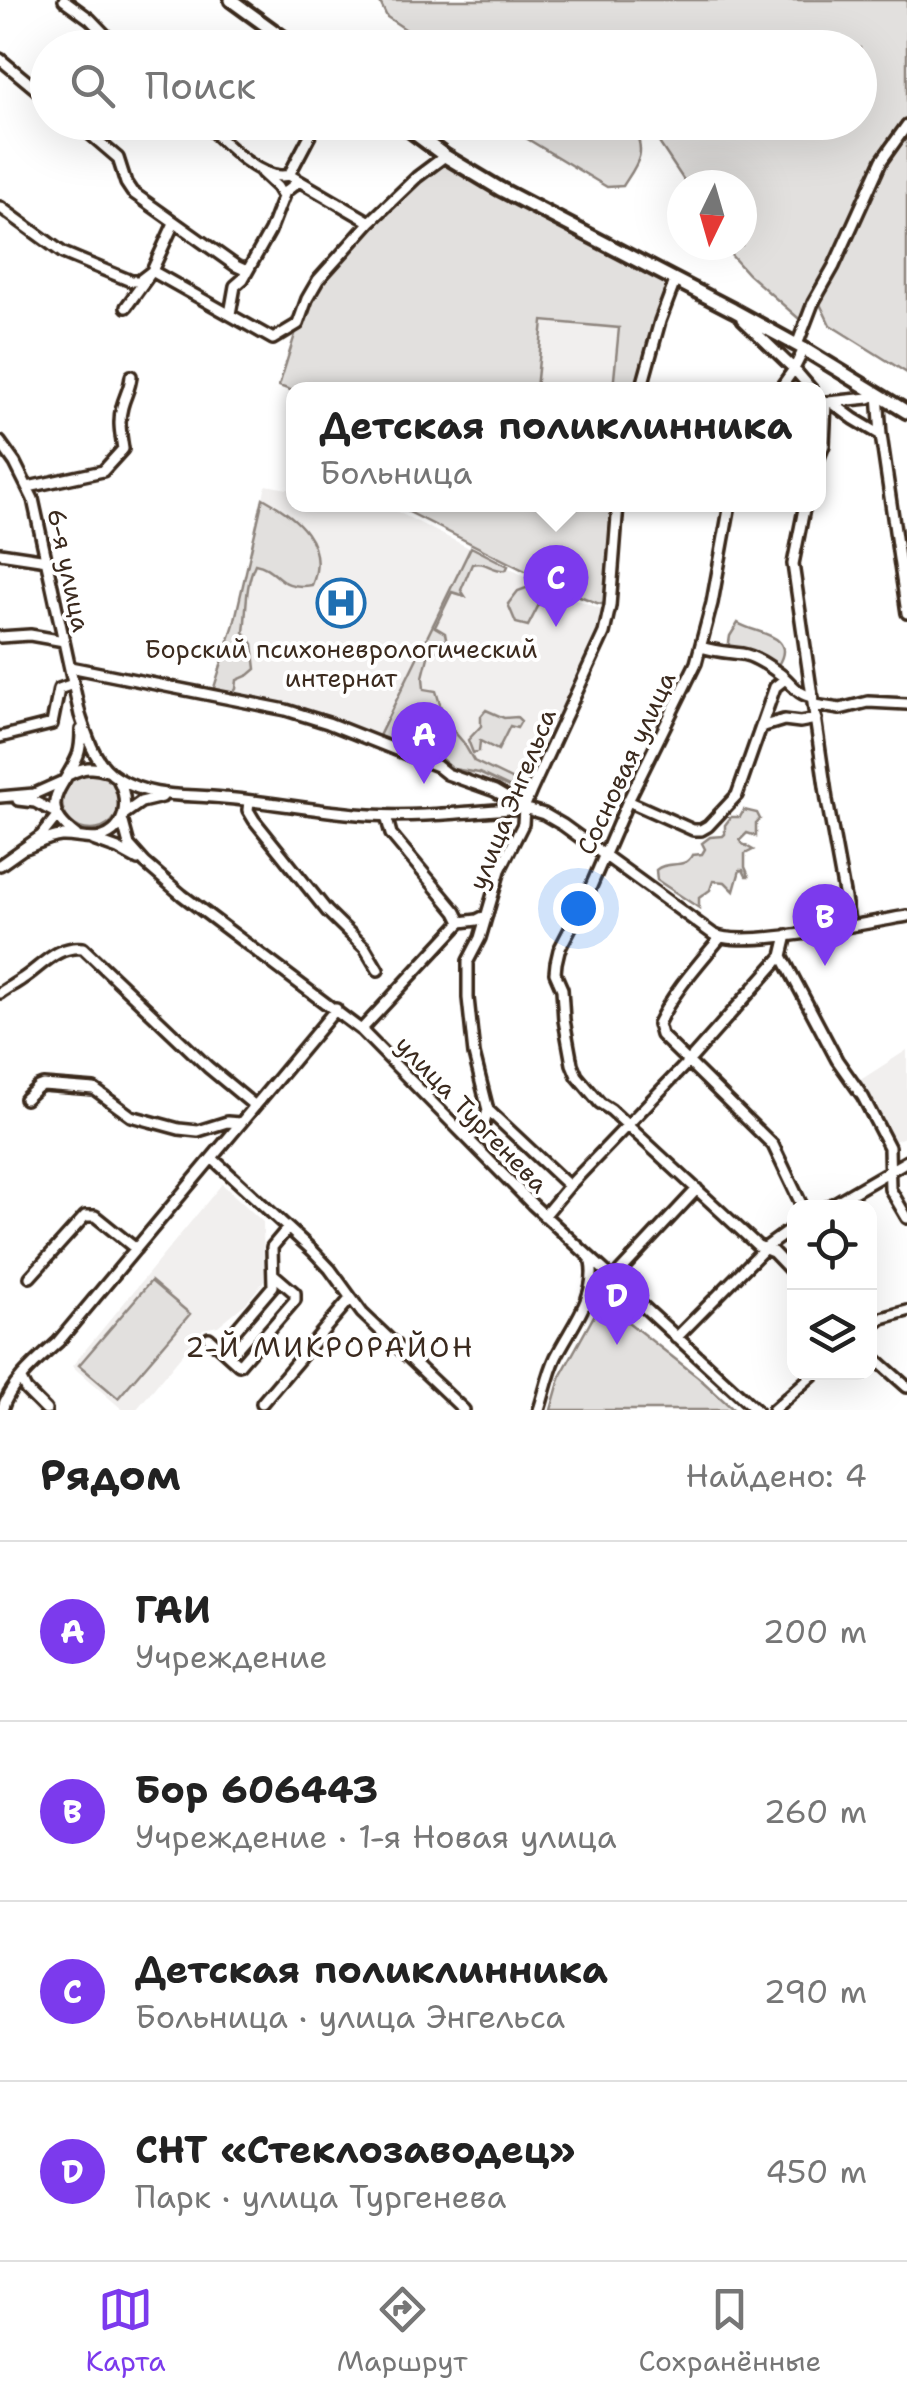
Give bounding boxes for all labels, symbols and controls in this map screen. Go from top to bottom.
search box [30,30,877,140]
icon: search [65,58,120,113]
text: Поиск [145,60,256,111]
north arrow [667,170,757,260]
popup [286,382,826,512]
text: Детская поликлинника [320,400,792,451]
text: Больница [320,451,472,494]
street label: 6-я улица [39,505,99,635]
pin: C [524,544,588,627]
hospital icon: Борский психоневрологический интернат [315,577,367,629]
place label: Борский психоневрологический интернат [144,632,538,695]
street label: Сосновая улица [569,666,684,860]
pin: A [392,702,456,784]
street label: улица Энгельса [460,703,564,895]
your location [553,883,604,934]
pin: B [792,884,858,966]
street label: улица Тургенева [388,1028,556,1200]
map controls [787,1200,877,1380]
button: locate [787,1200,877,1290]
pin: D [584,1262,650,1345]
button: layers [787,1290,877,1380]
district label: 2-Й МИКРОРАЙОН [185,1328,475,1366]
text: Рядом [40,1447,181,1503]
text: Найдено: 4 [686,1454,867,1497]
text: ГАИ [135,1584,211,1635]
text: A [60,1610,85,1653]
text: 200 m [763,1610,867,1653]
text: Учреждение [135,1635,327,1678]
text: Бор 606443 [135,1764,378,1815]
text: B [63,1790,82,1833]
text: 260 m [764,1790,867,1833]
text: Учреждение · 1-я Новая улица [135,1815,617,1858]
text: Детская поликлинника [135,1944,608,1995]
text: C [63,1970,82,2013]
text: 290 m [764,1970,867,2013]
text: Больница · улица Энгельса [135,1995,565,2038]
text: СНТ «Стеклозаводец» [135,2124,575,2175]
text: D [61,2150,84,2193]
text: 450 m [765,2150,867,2193]
text: Парк · улица Тургенева [135,2175,506,2218]
tab: Карта [86,2282,166,2380]
tab: Маршрут [337,2282,467,2380]
tab: Сохранённые [639,2282,821,2380]

